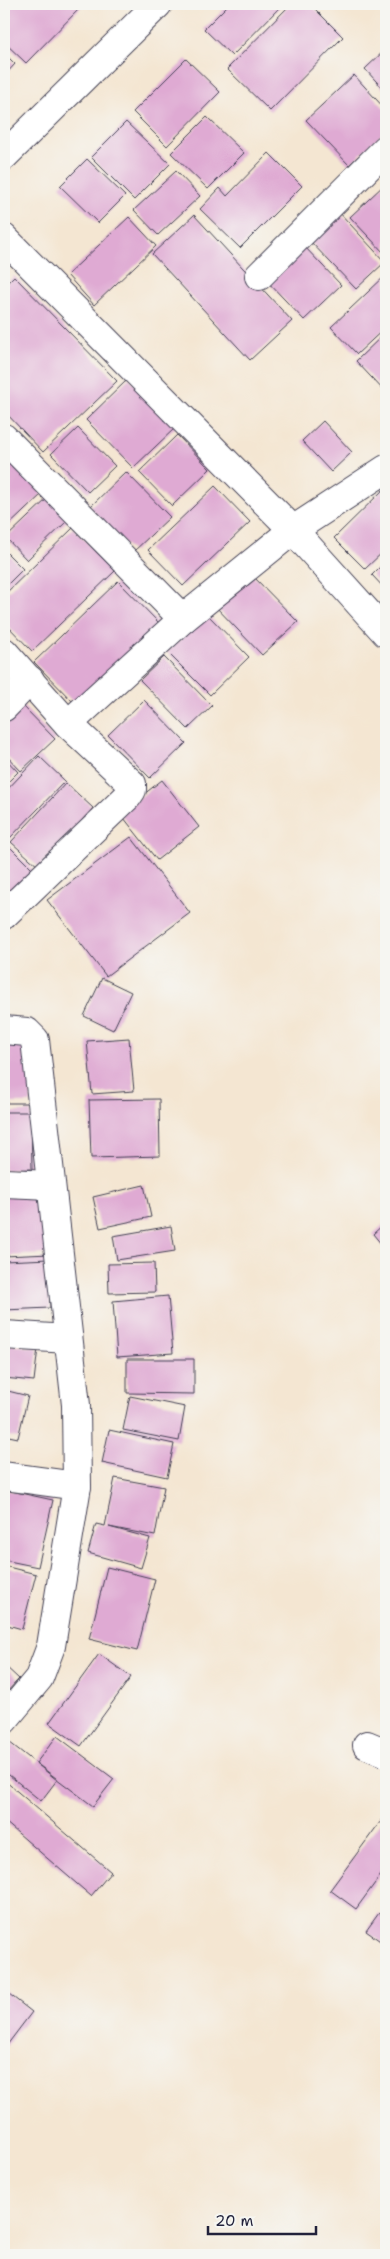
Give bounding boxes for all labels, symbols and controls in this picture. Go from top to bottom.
scale bar [208,2204,315,2236]
text: 20 m [215,2211,254,2231]

